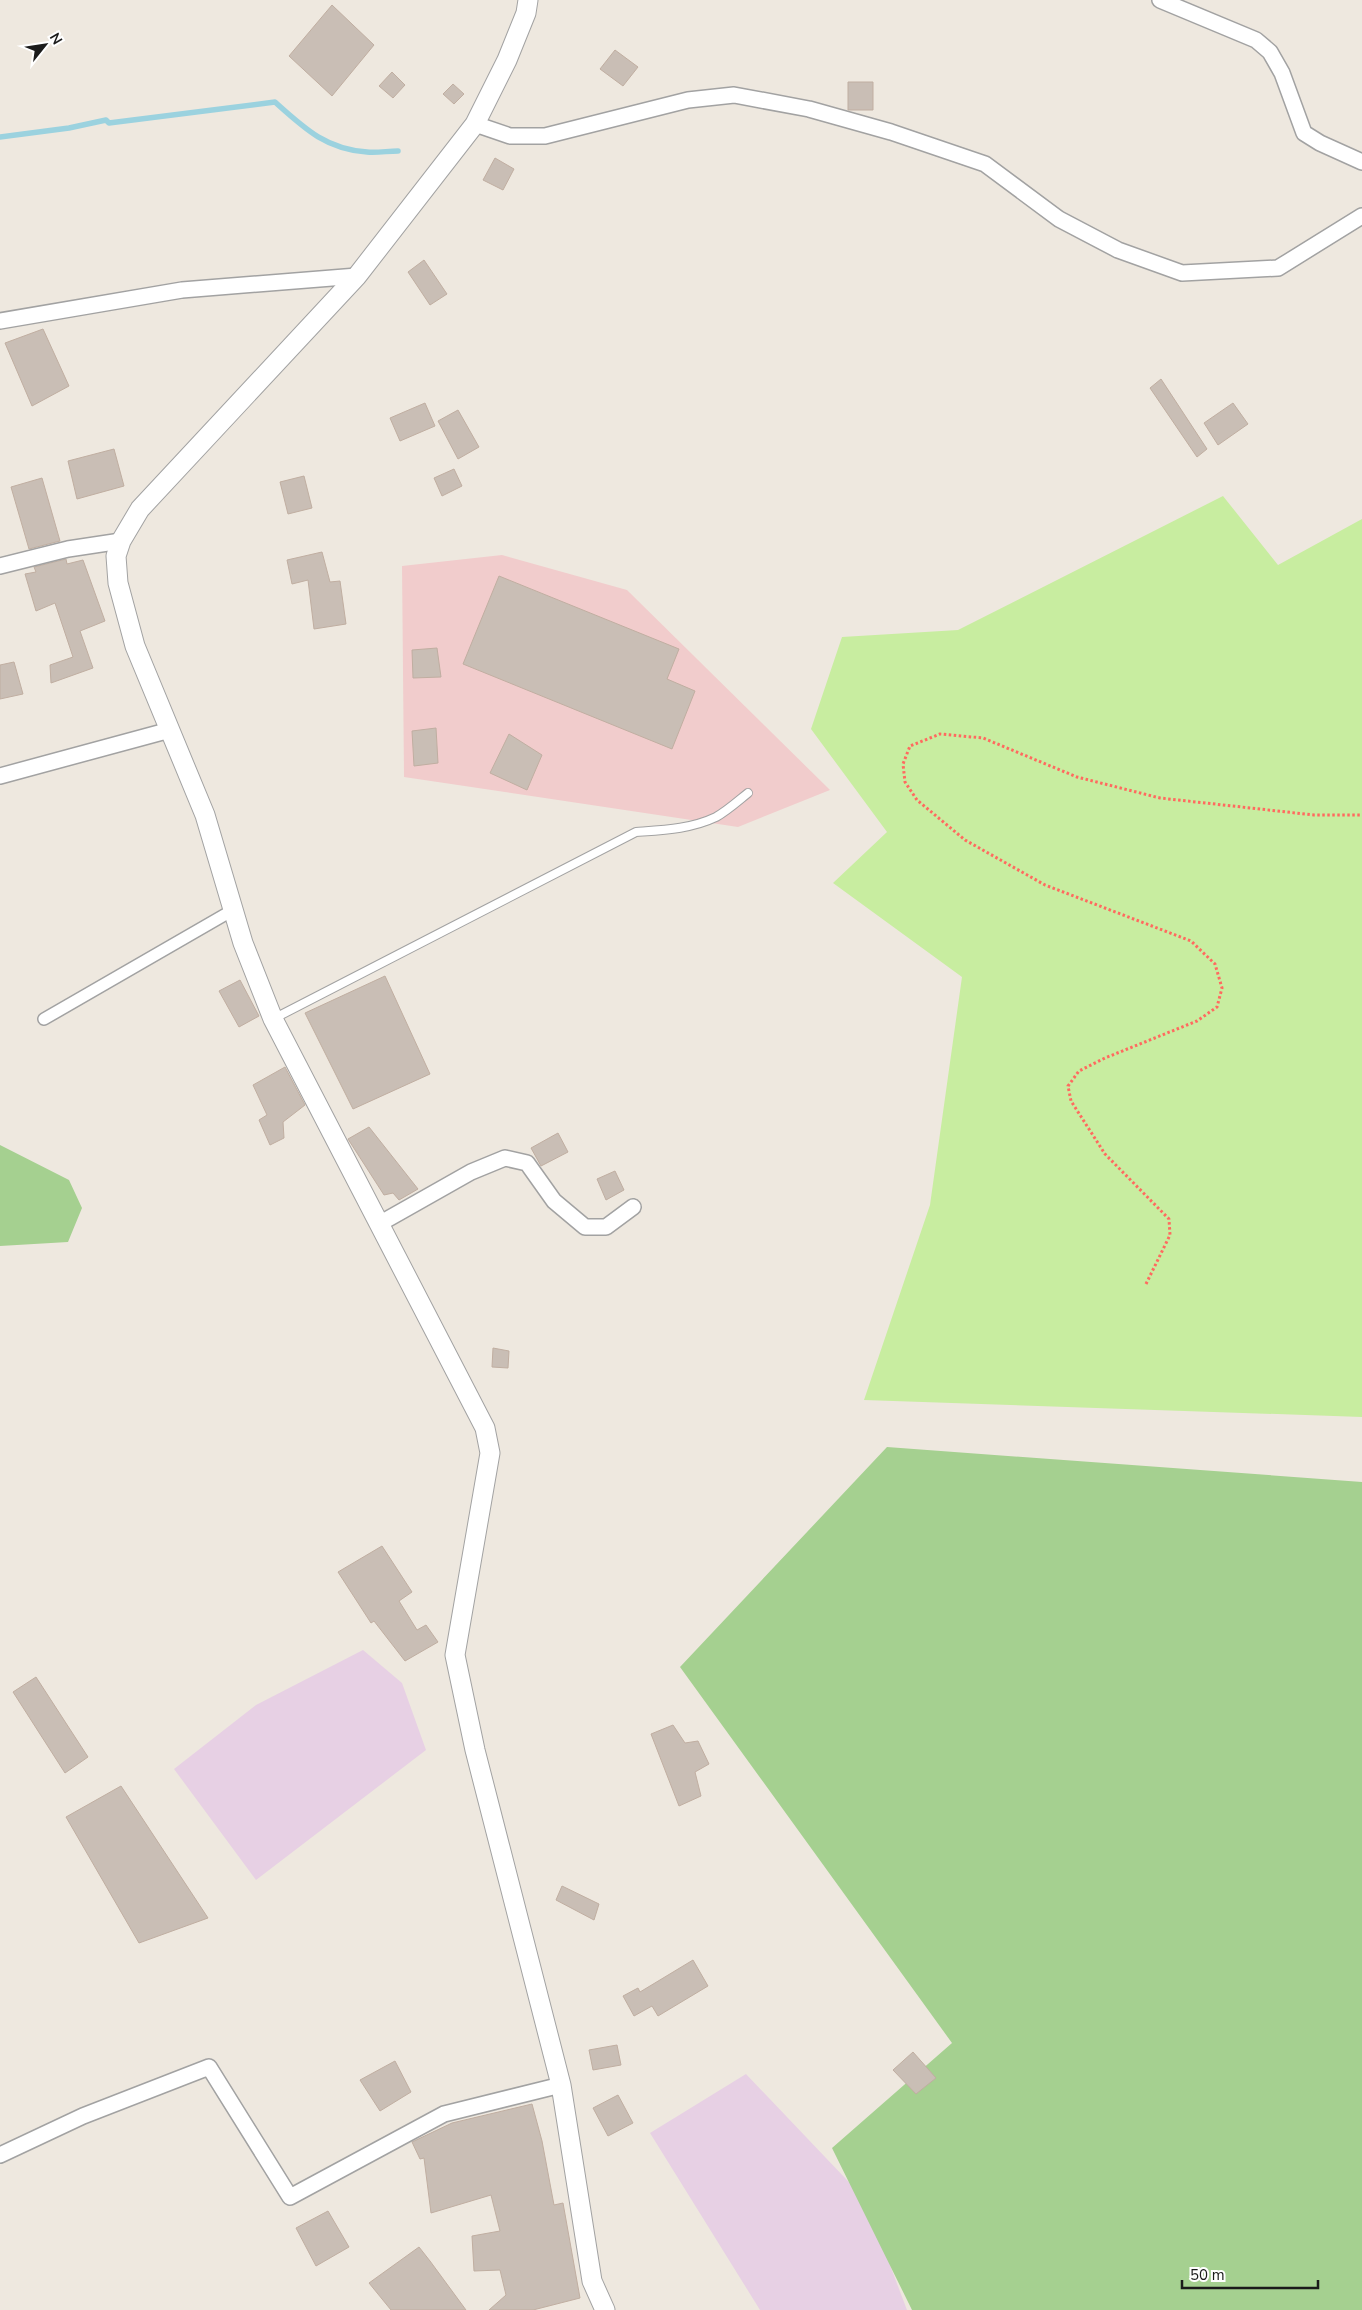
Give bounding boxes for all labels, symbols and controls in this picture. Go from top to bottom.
north arrow [20,20,70,70]
text: N [45,29,67,48]
scale bar [1182,2258,1318,2290]
text: 50 m [1190,2265,1225,2285]

